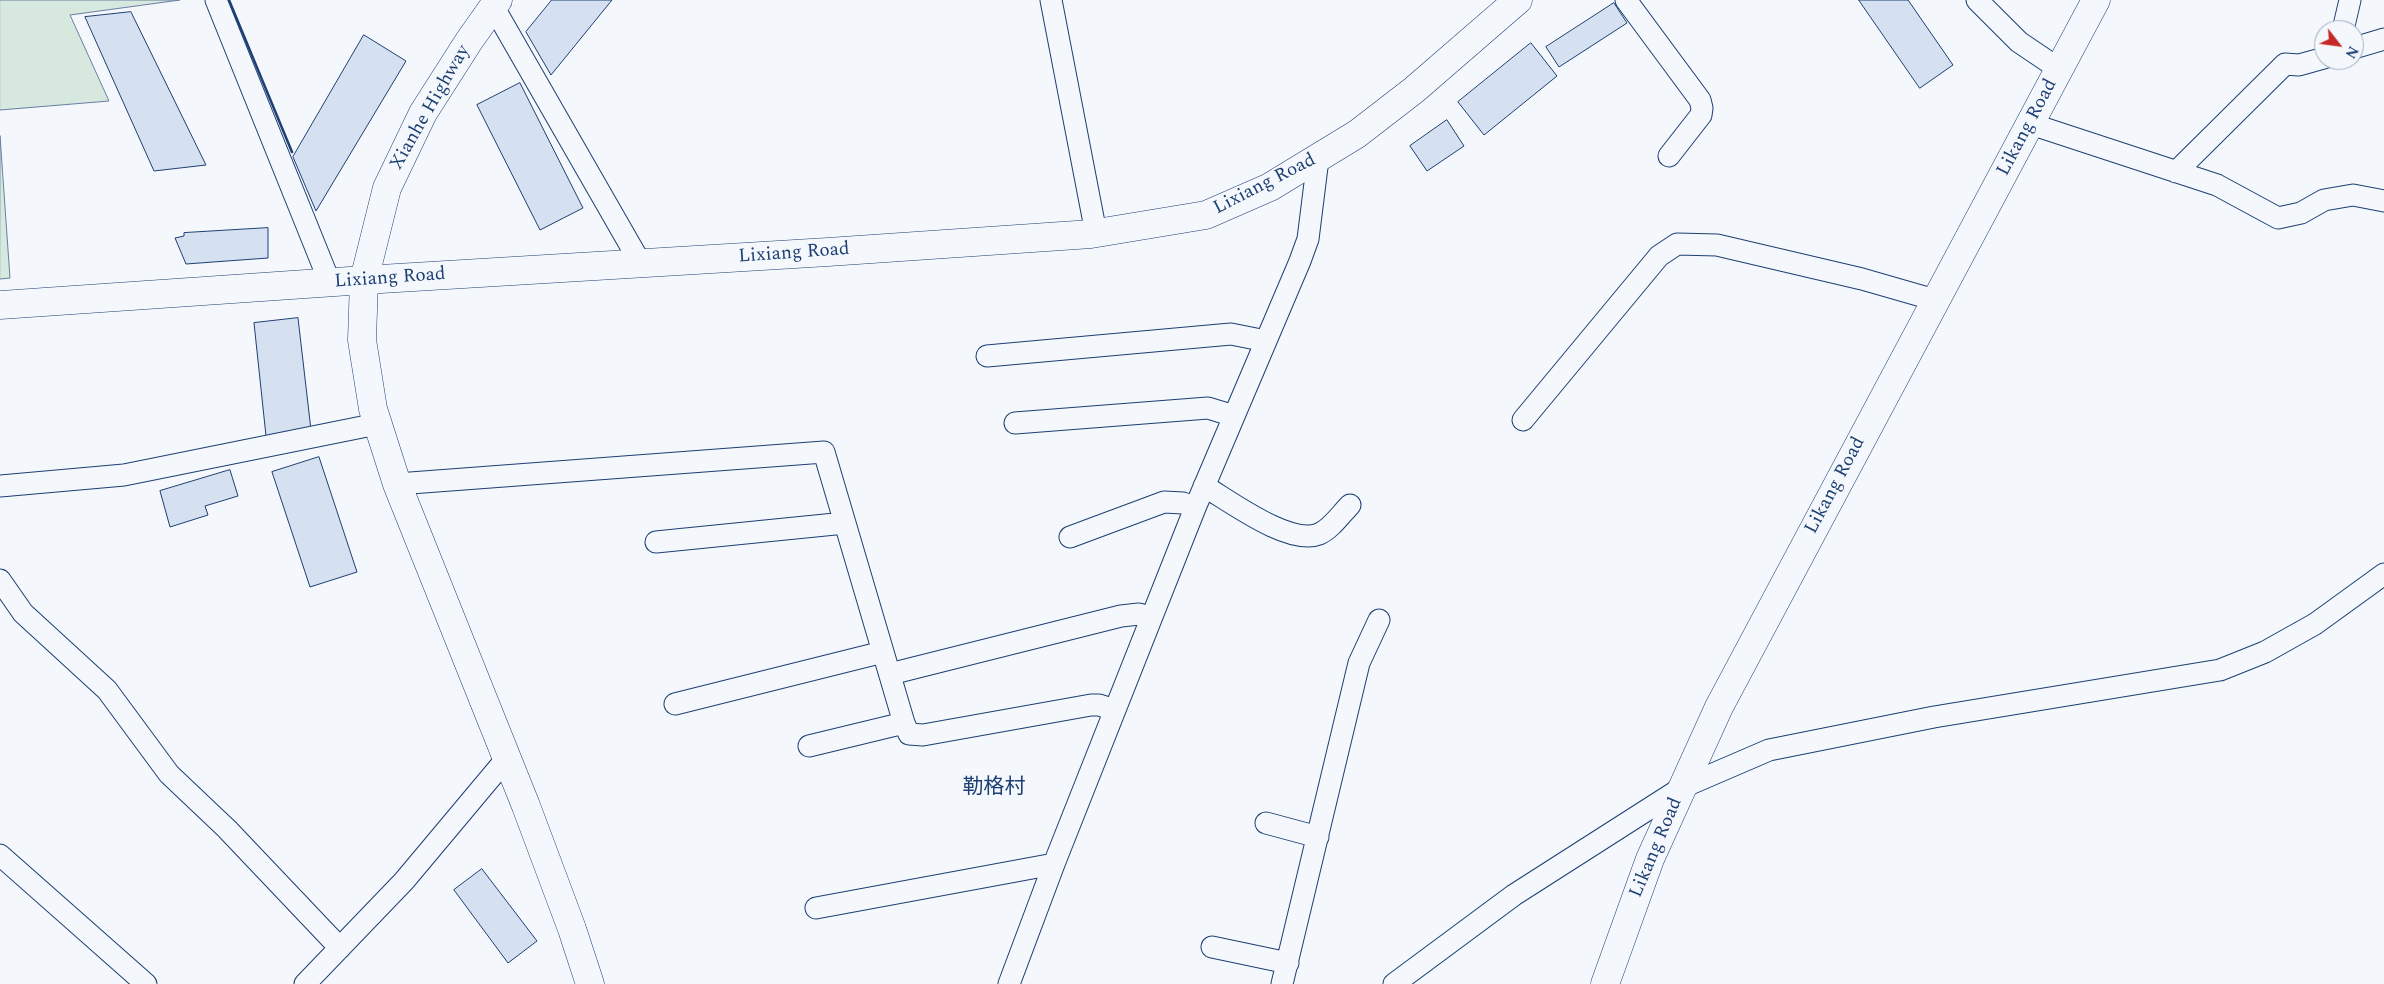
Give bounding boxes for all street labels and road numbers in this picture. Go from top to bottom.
street label: Xianhe Highway [386,42,476,174]
street label: Likang Road [1993,76,2063,180]
street label: Lixiang Road [1210,150,1320,220]
street label: Lixiang Road [738,239,850,269]
street label: Lixiang Road [334,264,446,294]
street label: Likang Road [1801,434,1871,538]
street label: Likang Road [1626,795,1688,901]

